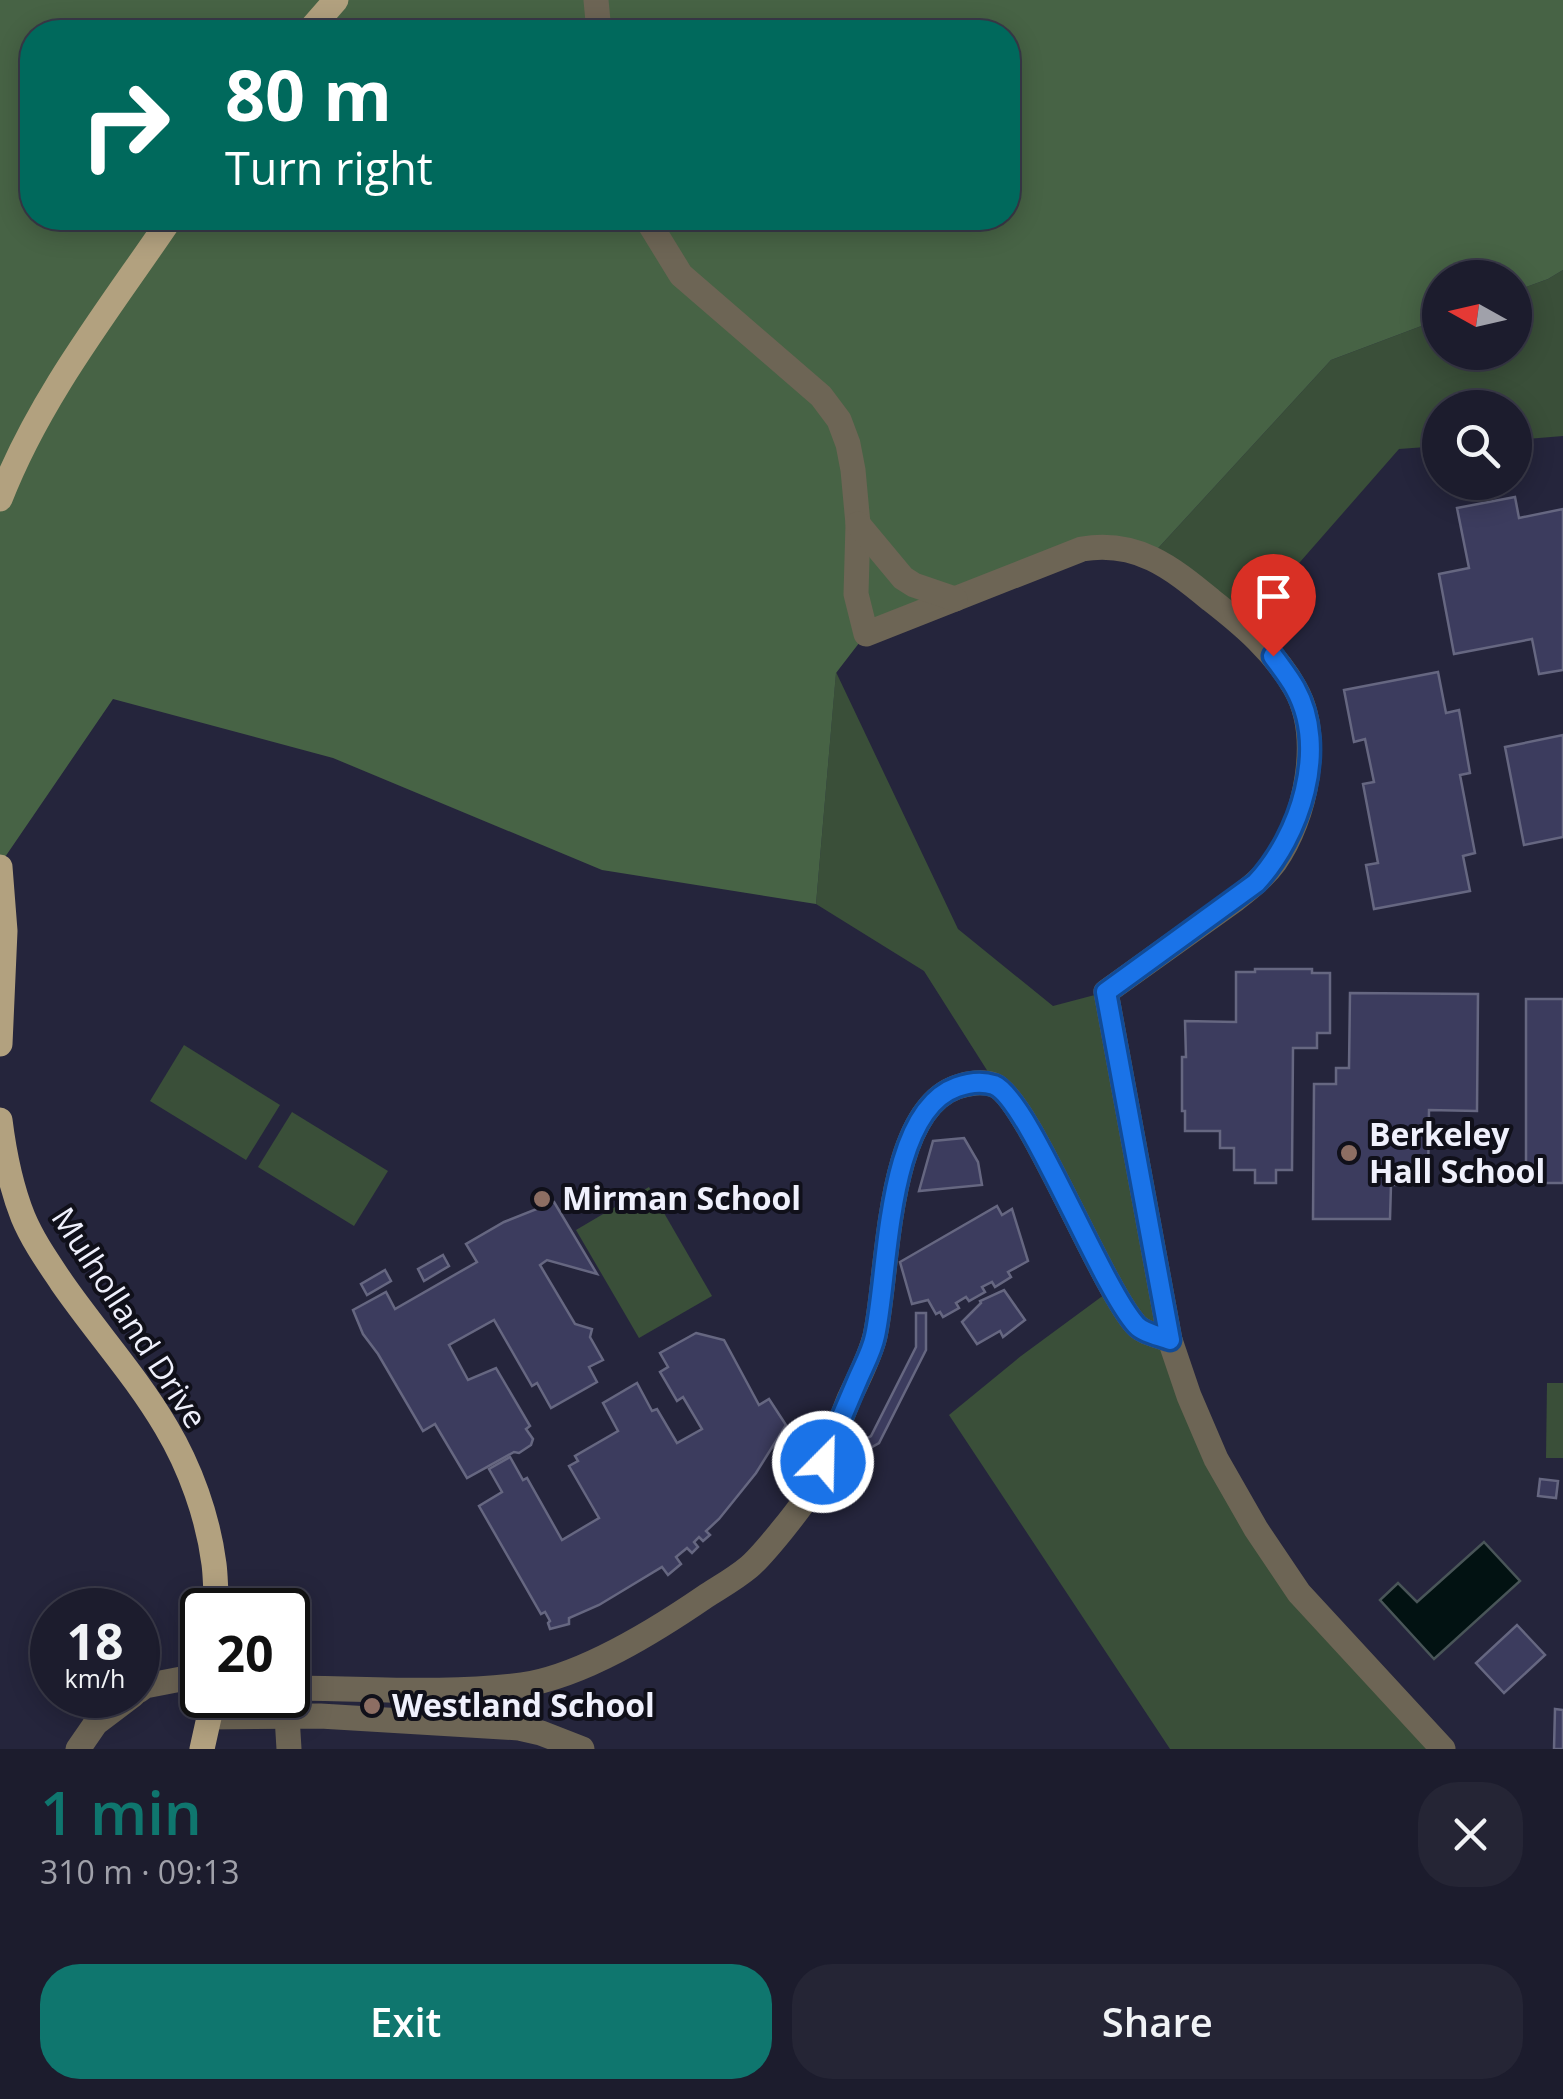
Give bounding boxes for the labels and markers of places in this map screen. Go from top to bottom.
pin [1231,554,1316,657]
place label: Berkeley Hall School [1369,1112,1545,1192]
marker: Berkeley Hall School [1338,1142,1360,1164]
place label: Mirman School [562,1176,801,1219]
marker: Mirman School [531,1188,553,1210]
place label: Westland School [392,1683,655,1726]
marker: Westland School [361,1695,383,1717]

